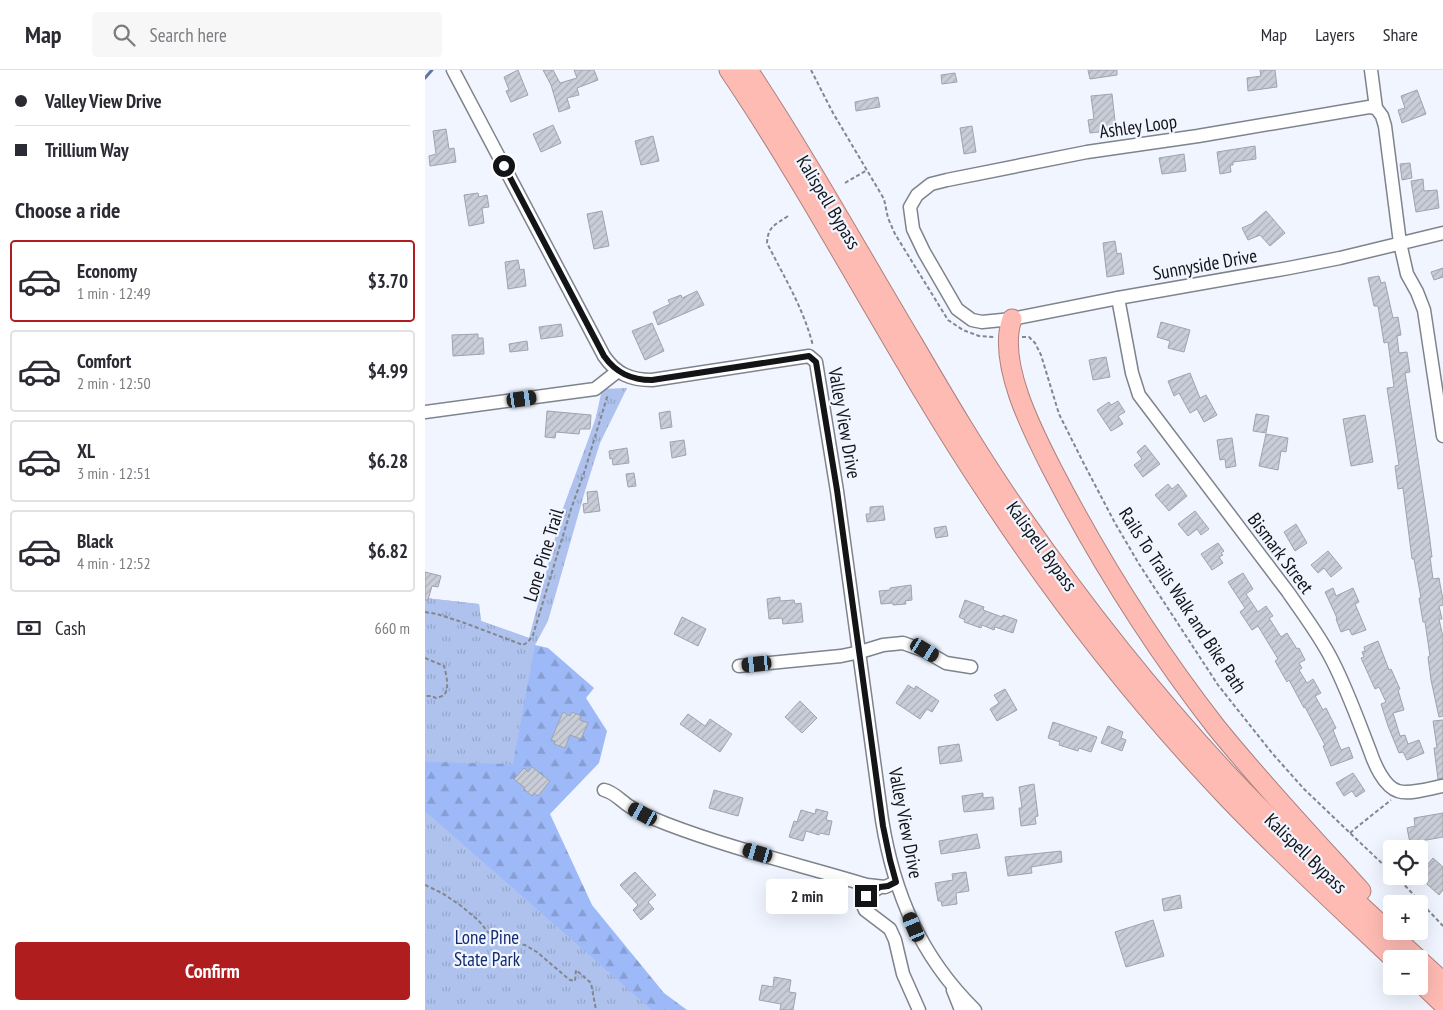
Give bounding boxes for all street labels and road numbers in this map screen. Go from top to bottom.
street label: Ashley Loop [1098,109,1178,143]
street label: Kalispell Bypass [792,151,866,253]
street label: Sunnyside Drive [1151,243,1259,285]
street label: Valley View Drive [823,365,867,480]
street label: Kalispell Bypass [1001,496,1083,596]
street label: Rails To Trails Walk and Bike Path [1114,503,1252,697]
street label: Lone Pine Trail [517,505,569,604]
street label: Bismark Street [1243,508,1320,599]
street label: Valley View Drive [883,765,929,880]
street label: Kalispell Bypass [1260,808,1352,898]

